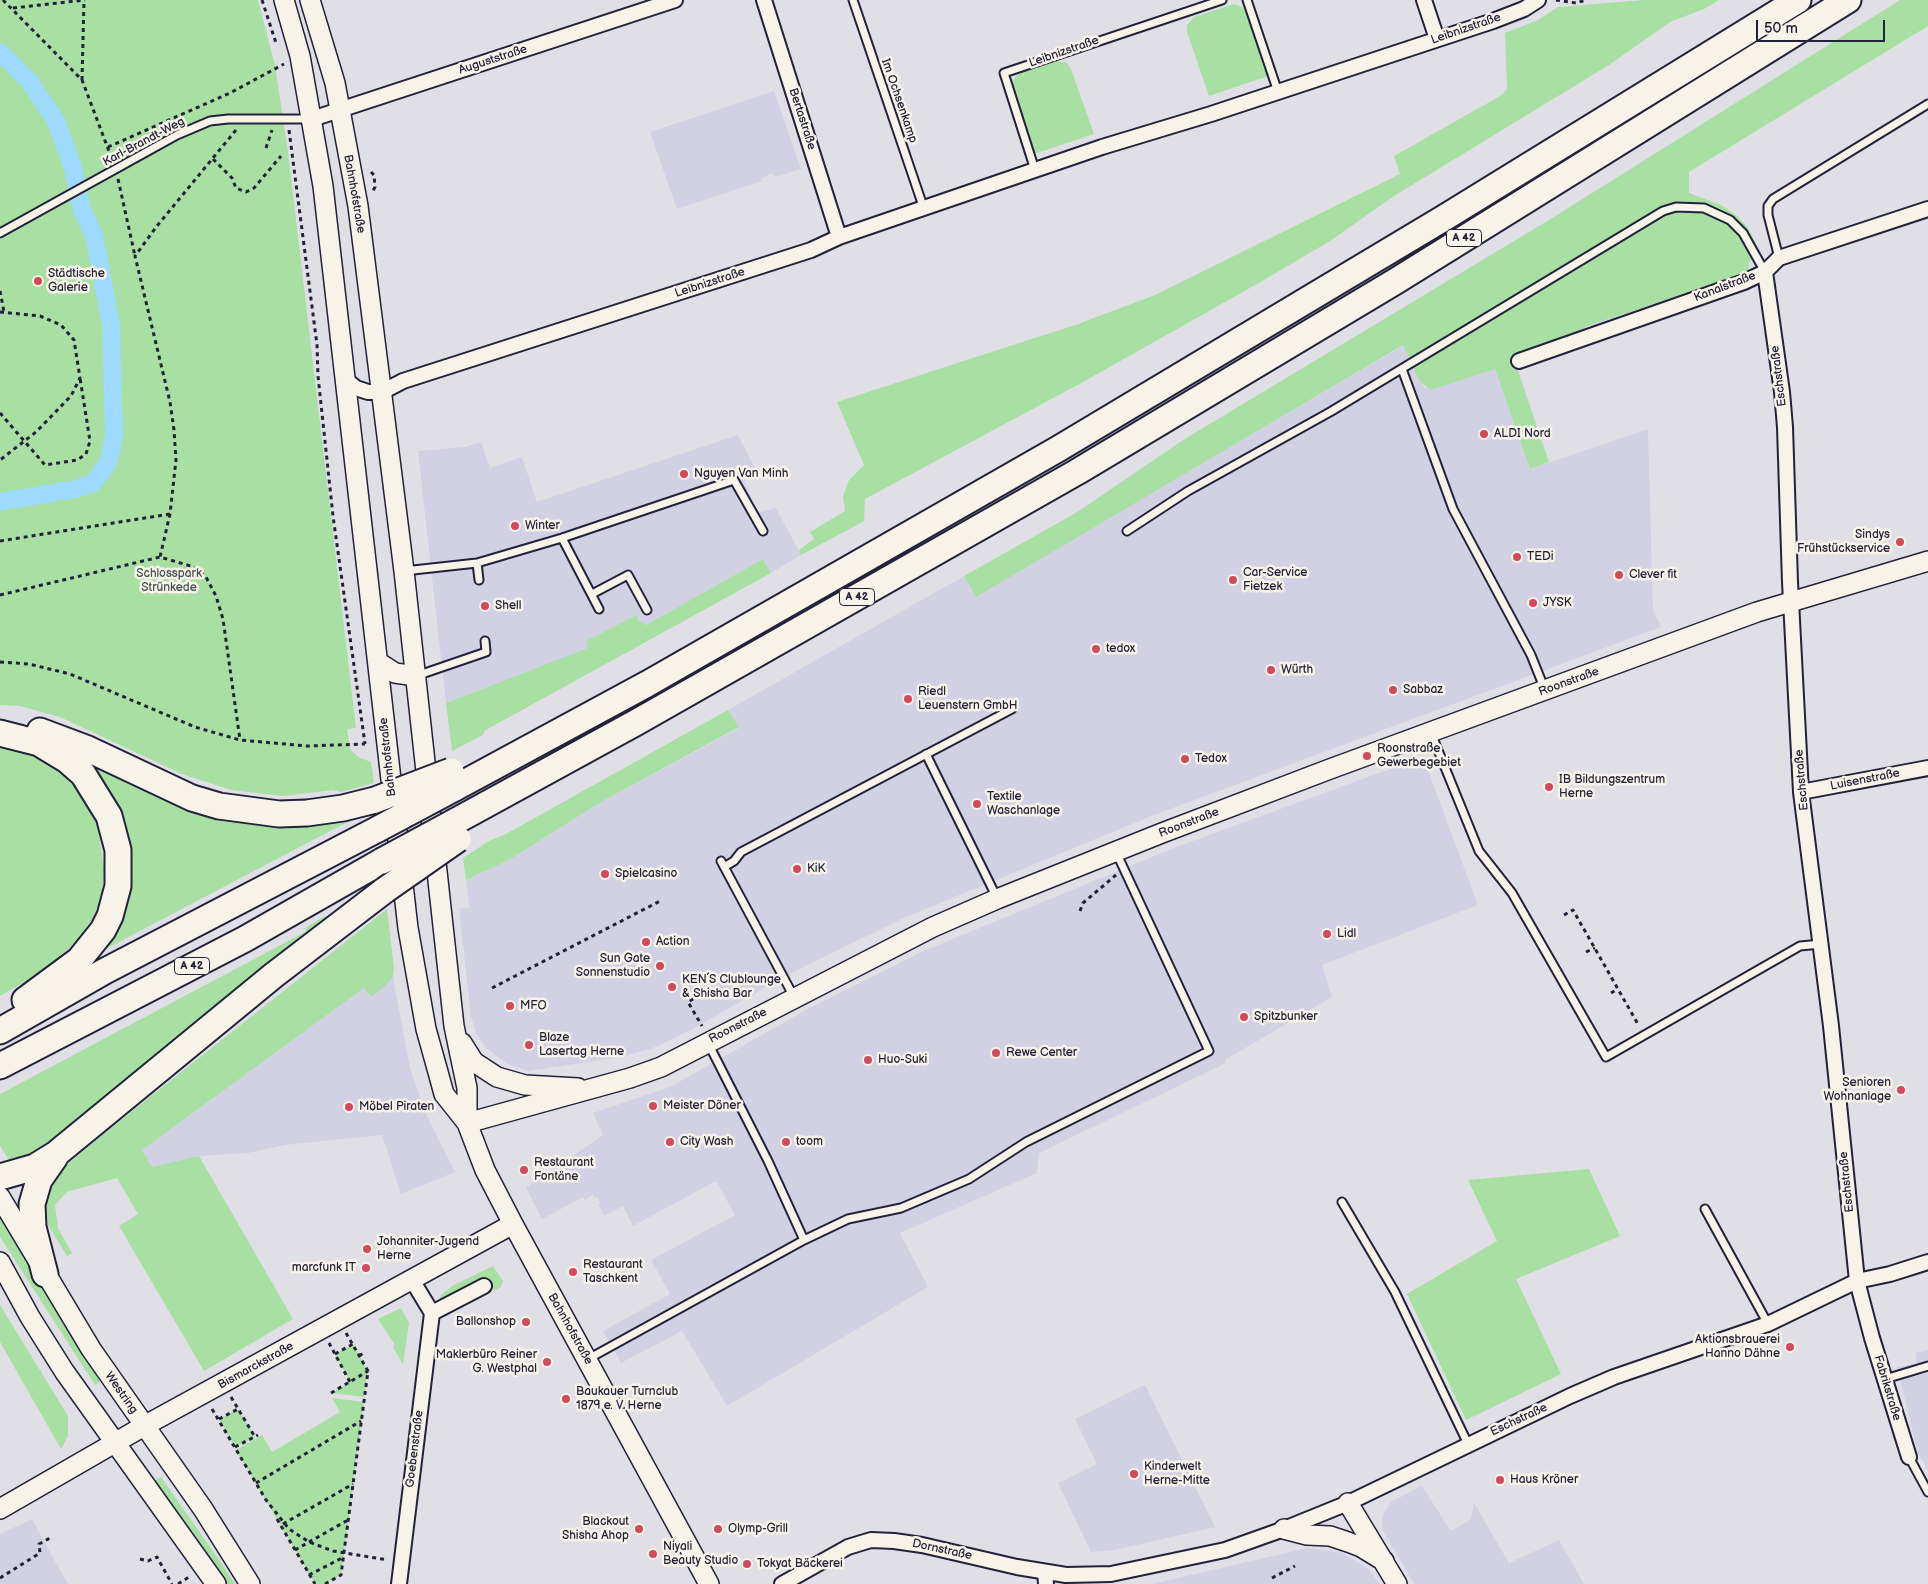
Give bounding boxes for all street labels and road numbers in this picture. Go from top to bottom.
street label: Leibnizstraße [1429,10,1503,48]
street label: Leibnizstraße [1027,33,1101,71]
street label: Auguststraße [457,42,529,78]
street label: Im Ochsenkamp [878,57,920,145]
street label: Bertastraße [785,86,819,152]
street label: Karl-Brandt-Weg [101,114,187,170]
street label: Bahnhofstraße [340,154,368,234]
road number: A 42 [1446,230,1482,247]
street label: Leibnizstraße [673,265,747,301]
street label: Kanalstraße [1692,269,1758,305]
street label: Eschstraße [1768,345,1790,407]
road number: A 42 [840,588,874,606]
street label: Roonstraße [1537,664,1601,700]
street label: Bahnhofstraße [377,717,399,797]
street label: Eschstraße [1792,749,1812,811]
street label: Luisenstraße [1829,766,1901,794]
street label: Roonstraße [1157,805,1221,841]
road number: A 42 [174,958,210,974]
street label: Roonstraße [707,1005,769,1047]
street label: Eschstraße [1837,1151,1857,1213]
street label: Bahnhofstraße [544,1291,596,1367]
street label: Bismarckstraße [216,1339,296,1393]
street label: Fabrikstraße [1870,1354,1904,1422]
street label: Westring [101,1369,141,1417]
street label: Eschstraße [1488,1401,1550,1439]
street label: Goebenstraße [403,1409,427,1489]
street label: Dornstraße [911,1537,973,1563]

